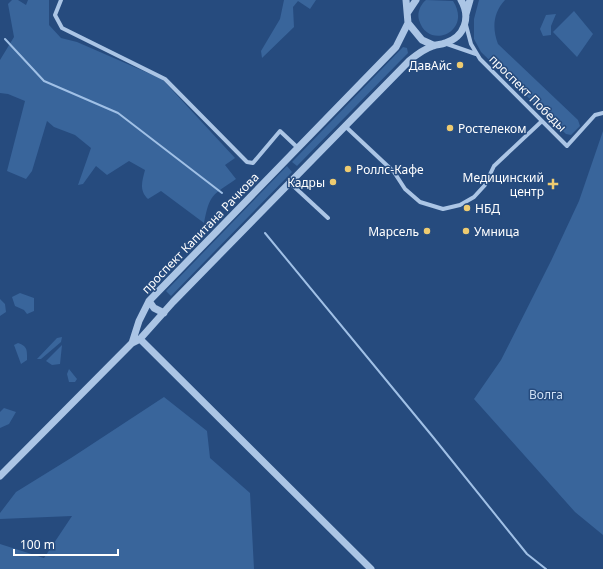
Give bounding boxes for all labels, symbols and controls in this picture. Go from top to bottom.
street label: проспект Победы [486,51,570,135]
place label: ДавАйс [409,57,452,74]
marker: ДавАйс [455,60,465,70]
place label: Ростелеком [458,120,526,137]
marker: Ростелеком [445,123,455,133]
place label: Роллс-Кафе [356,161,424,178]
marker: Роллс-Кафе [343,164,353,174]
street label: проспект Капитана Рачкова [138,169,262,297]
place label: Медицинский центр [463,169,544,200]
place label: Кадры [287,174,325,191]
marker: Кадры [328,177,338,187]
marker: Медицинский центр [547,178,559,190]
place label: НБД [475,200,500,217]
marker: НБД [462,203,472,213]
place label: Марсель [368,223,419,240]
place label: Умница [474,223,519,240]
marker: Марсель [422,226,432,236]
marker: Умница [461,226,471,236]
park label: Волга [529,386,563,403]
scale bar [14,531,118,557]
text: 100 m [20,536,55,553]

